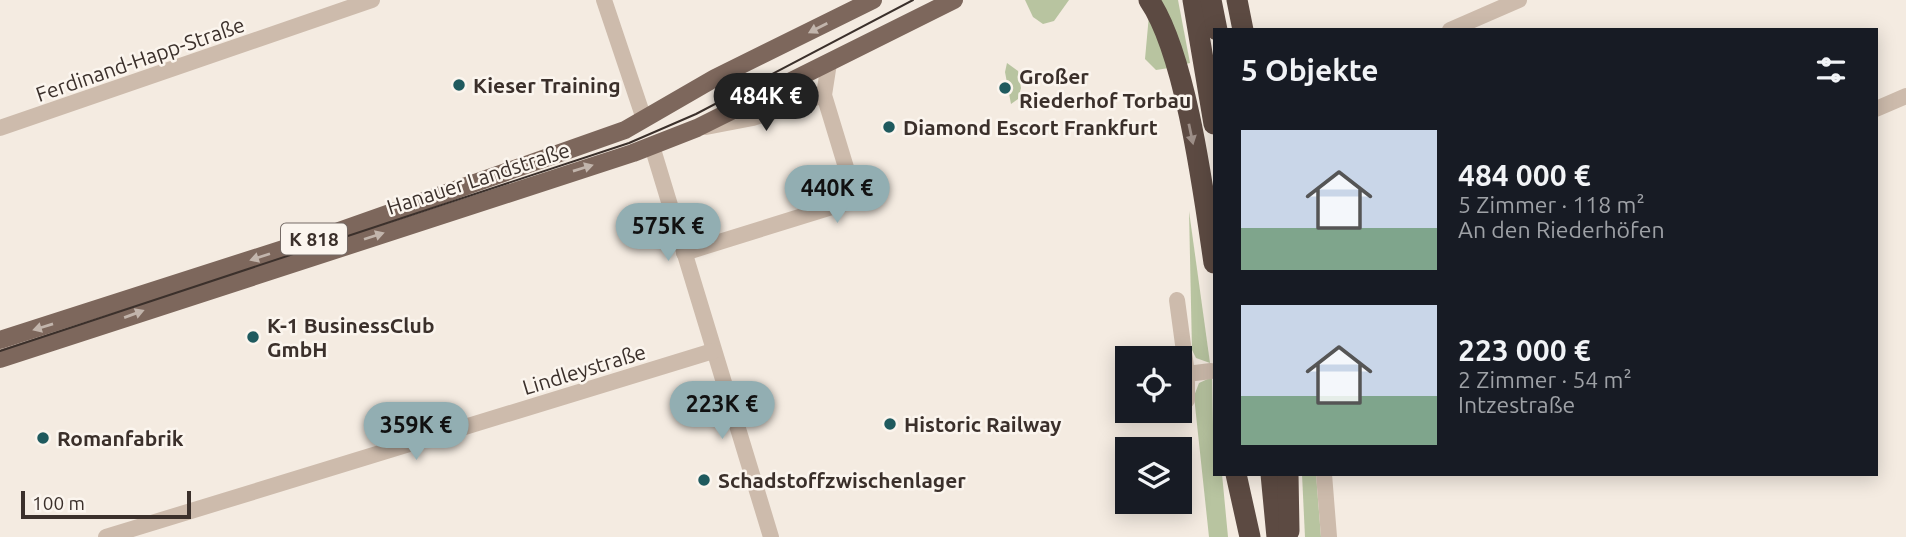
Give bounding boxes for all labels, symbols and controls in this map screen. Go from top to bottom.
street label: Ferdinand-Happ-Straße [32,12,248,106]
one-way arrow [808,22,828,33]
icon: filters [1812,51,1850,89]
text: 5 Objekte [1241,53,1379,87]
place label: Großer Riederhof Torbau [1019,64,1191,112]
place label: Kieser Training [473,73,621,97]
pin: 484K € [709,74,823,133]
marker: Kieser Training [451,77,467,93]
marker: Großer Riederhof Torbau [997,80,1013,96]
text: 484K € [730,83,802,108]
place label: Diamond Escort Frankfurt [903,115,1158,139]
marker: Diamond Escort Frankfurt [881,119,897,135]
one-way arrow [1186,123,1197,145]
street label: Hanauer Landstraße [384,137,572,219]
icon: home [1297,158,1381,242]
text: 484 000 € [1458,158,1591,192]
one-way arrow [573,163,594,173]
pin: 440K € [780,166,894,225]
text: 440K € [801,175,873,200]
text: 5 Zimmer · 118 m² [1458,192,1645,217]
pin: 575K € [611,204,725,263]
text: 575K € [632,213,704,238]
text: An den Riederhöfen [1458,217,1665,242]
road number: K 818 [281,224,347,255]
one-way arrow [363,230,384,241]
one-way arrow [249,252,270,263]
one-way arrow [124,308,145,319]
place label: K-1 BusinessClub GmbH [267,313,434,361]
one-way arrow [32,322,53,332]
marker: K-1 BusinessClub GmbH [245,329,261,345]
icon: home [1297,333,1381,417]
text: 223 000 € [1458,333,1591,367]
street label: Lindleystraße [519,339,649,399]
map controls [1115,346,1192,514]
button: locate [1115,346,1192,423]
text: 2 Zimmer · 54 m² [1458,367,1632,392]
pin: 223K € [665,382,779,441]
text: 223K € [686,391,758,416]
text: Intzestraße [1458,392,1575,417]
pin: 359K € [359,402,473,462]
text: 359K € [380,412,452,437]
place label: Historic Railway [904,412,1062,436]
marker: Historic Railway [882,416,898,432]
place label: Romanfabrik [57,426,184,450]
marker: Romanfabrik [35,430,51,446]
button: layers [1115,437,1192,514]
place label: Schadstoffzwischenlager [718,468,966,492]
marker: Schadstoffzwischenlager [696,472,712,488]
scale bar [21,488,191,520]
text: 100 m [32,492,85,514]

